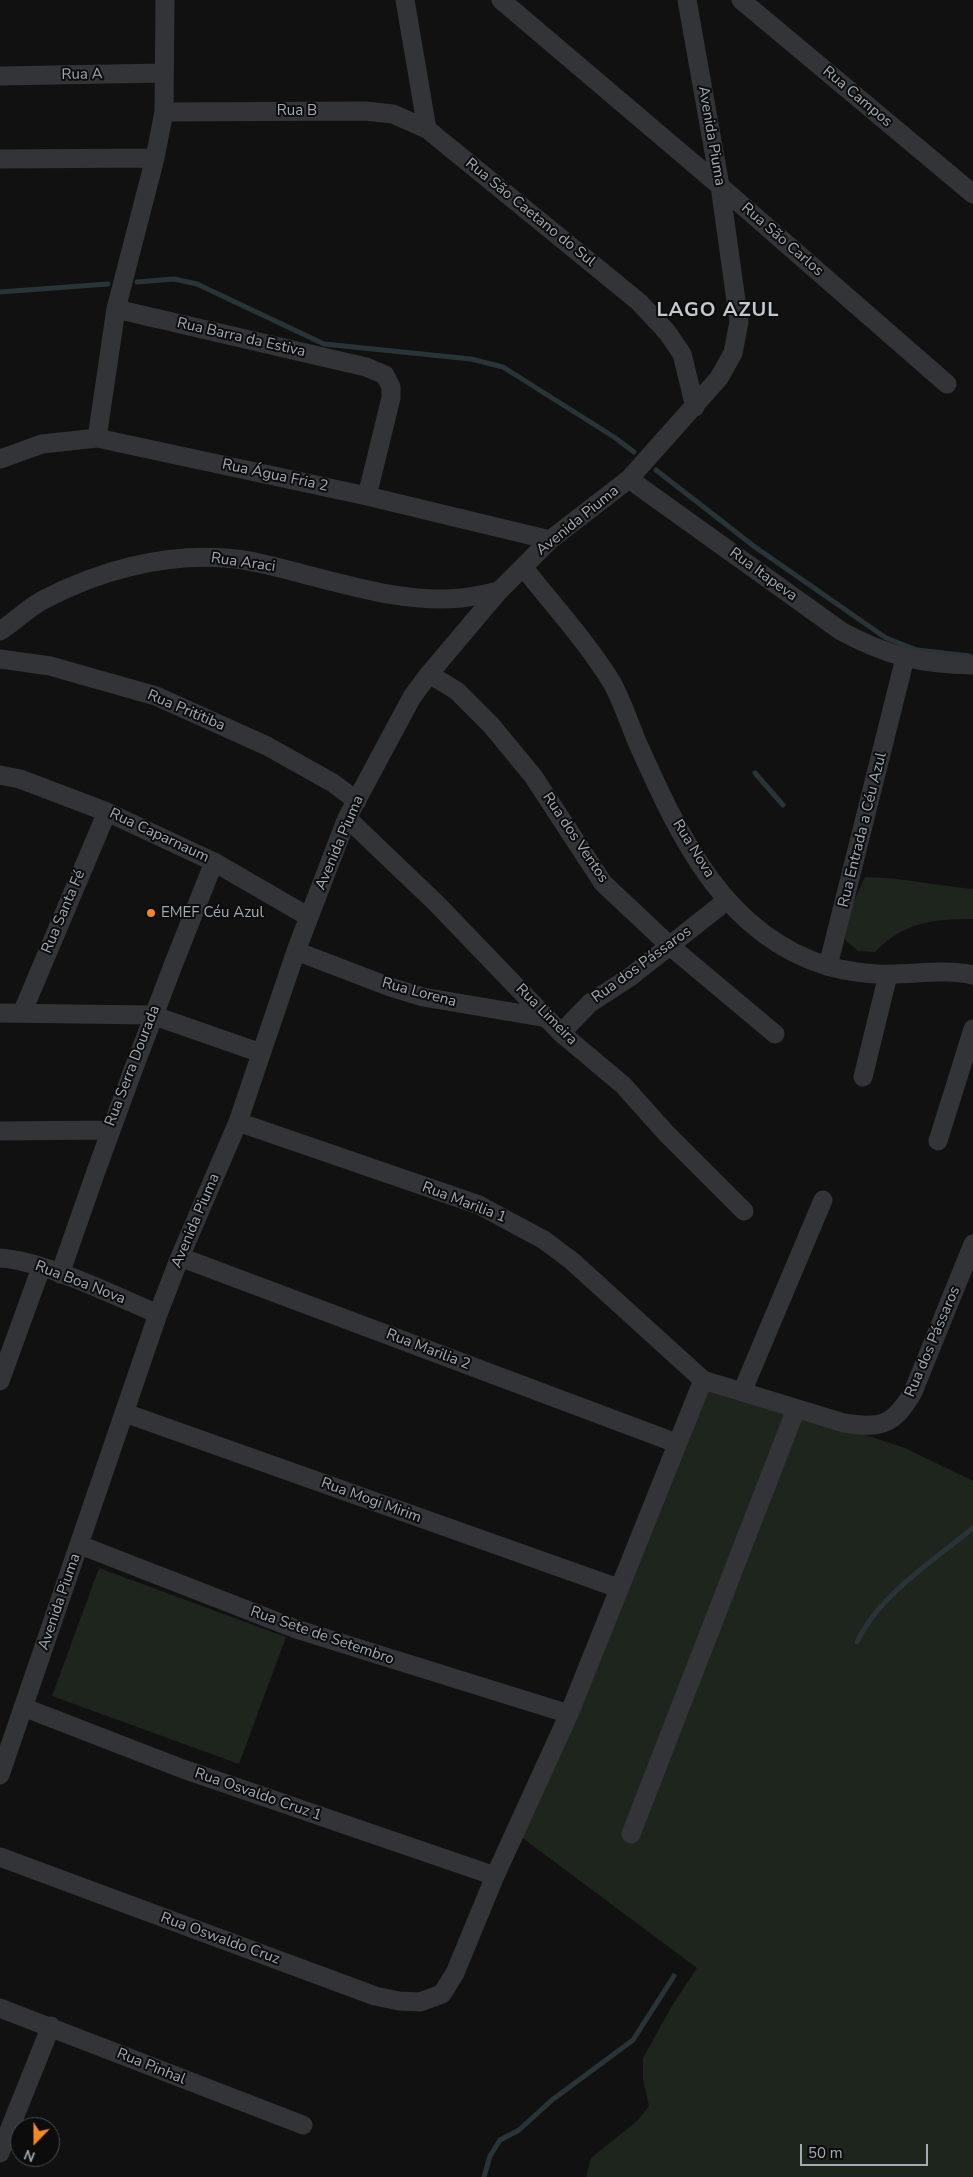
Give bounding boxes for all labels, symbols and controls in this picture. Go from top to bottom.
street label: Rua Campos [819,63,895,131]
street label: Rua A [61,66,103,84]
street label: Avenida Piuma [693,85,729,187]
street label: Rua B [277,102,317,120]
street label: Rua São Caetano do Sul [461,155,599,271]
street label: Rua São Carlos [737,200,827,280]
district label: LAGO AZUL [655,299,781,323]
street label: Rua Barra da Estiva [175,314,307,362]
street label: Rua Água Fria 2 [220,456,330,496]
street label: Avenida Piuma [533,482,623,560]
street label: Rua Itapeva [726,544,800,606]
street label: Rua Araci [210,550,276,576]
street label: Rua Prititiba [144,687,228,735]
street label: Rua Entrada a Céu Azul [835,751,891,909]
street label: Rua dos Ventos [538,789,612,887]
street label: Avenida Piuma [312,793,368,893]
street label: Rua Caparnaum [106,805,212,867]
street label: Rua Nova [668,817,718,881]
street label: Rua Santa Fé [38,868,90,956]
place label: EMEF Céu Azul [161,904,264,922]
marker: EMEF Céu Azul [145,907,157,919]
street label: Rua dos Pássaros [589,923,695,1007]
street label: Rua Lorena [380,974,458,1012]
street label: Rua Limeira [512,981,580,1049]
street label: Rua Serra Dourada [102,1003,164,1129]
street label: Avenida Piuma [168,1171,224,1271]
street label: Rua Marilia 1 [419,1179,509,1227]
street label: Rua Boa Nova [32,1258,128,1308]
street label: Rua dos Pássaros [902,1284,964,1400]
street label: Rua Marilia 2 [383,1326,473,1374]
street label: Rua Mogi Mirim [318,1474,424,1528]
street label: Avenida Piuma [35,1551,85,1653]
street label: Rua Sete de Setembro [248,1603,396,1669]
street label: Rua Osvaldo Cruz 1 [192,1765,324,1825]
street label: Rua Oswaldo Cruz [158,1909,282,1969]
street label: Rua Pinhal [114,2045,188,2089]
north arrow [10,2117,60,2167]
scale bar [803,2134,930,2166]
text: 50 m [808,2143,843,2163]
text: N [21,2145,38,2166]

